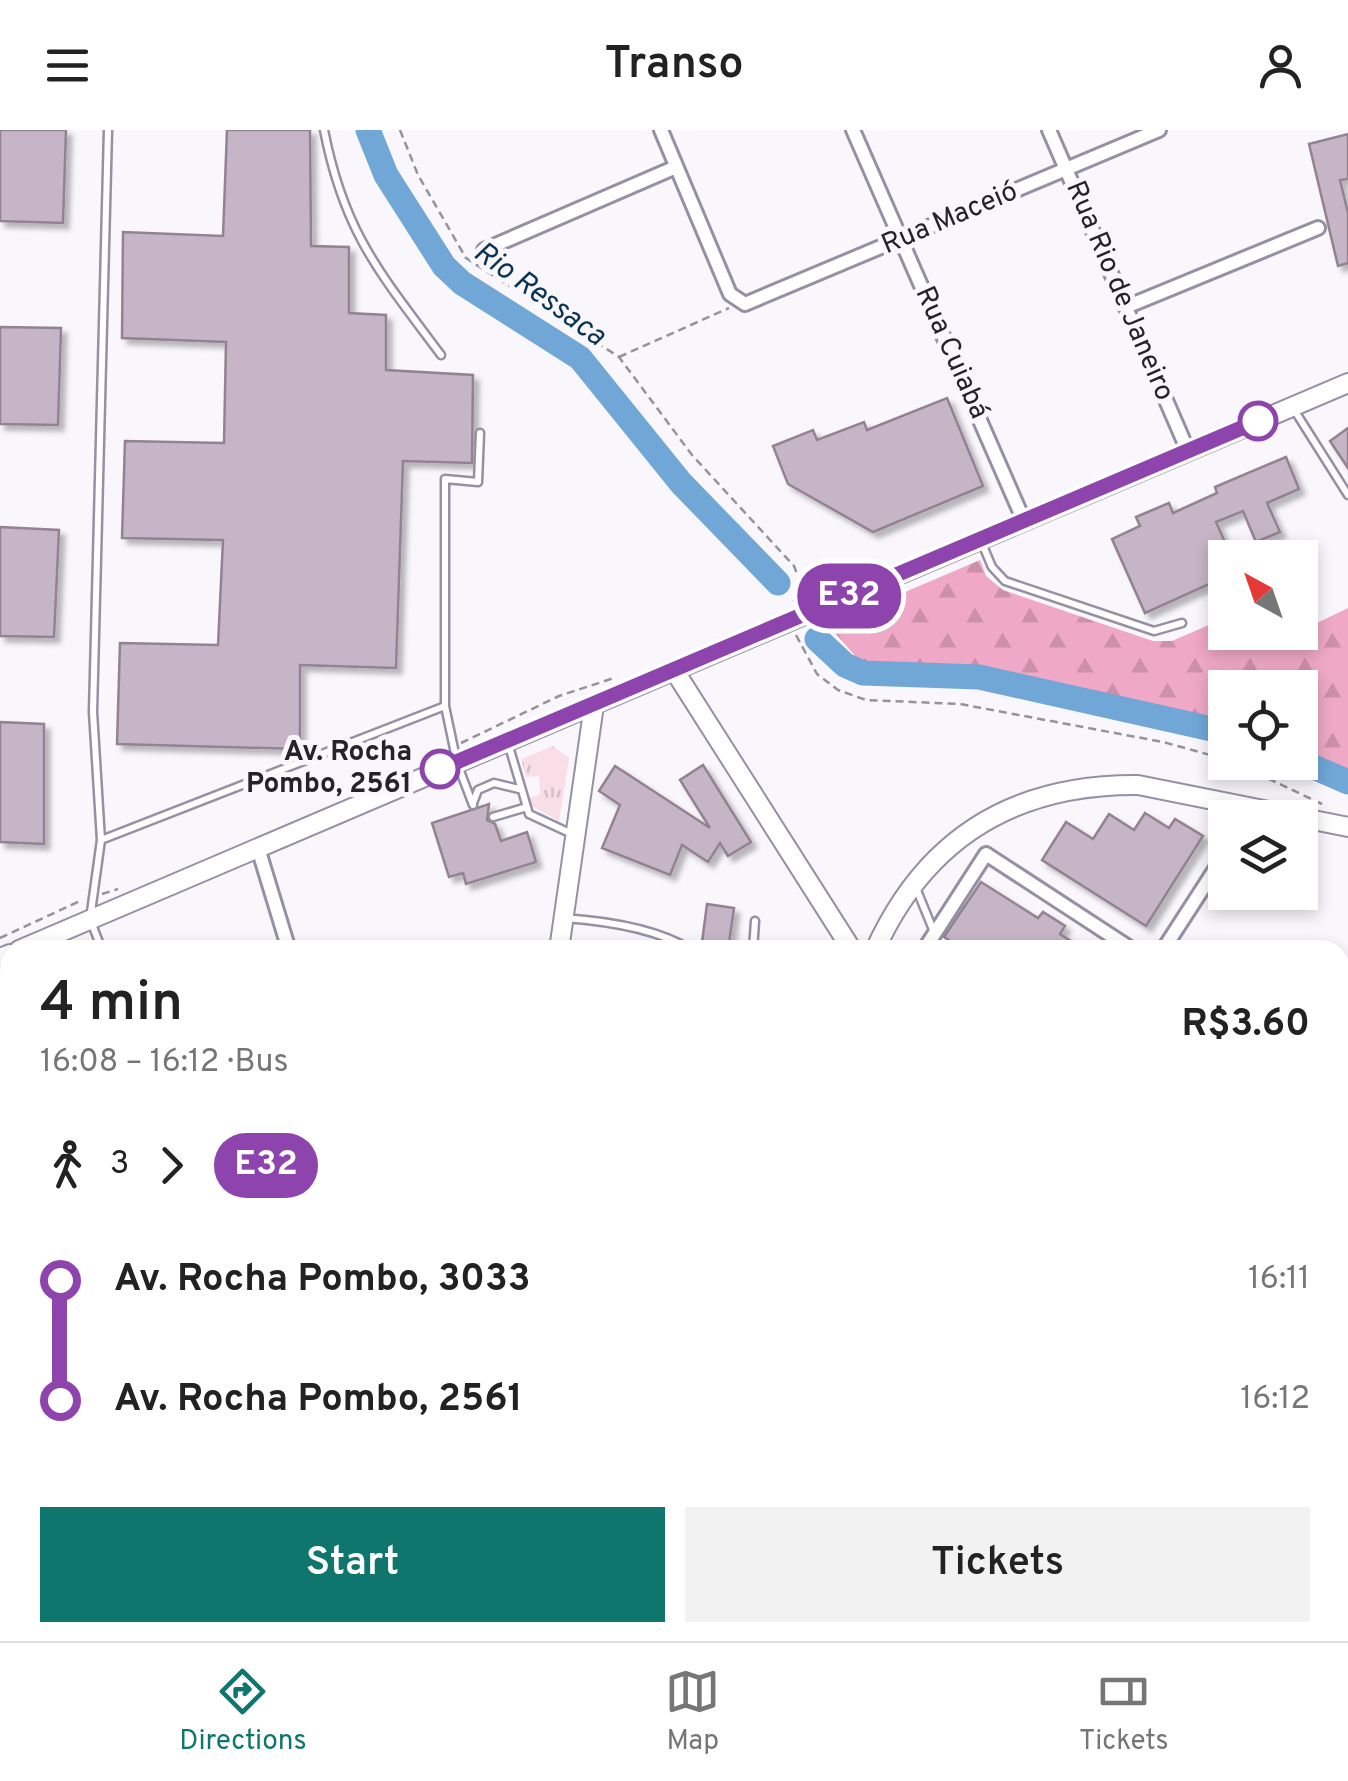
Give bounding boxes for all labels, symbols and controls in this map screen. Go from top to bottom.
text: Transo [604,37,744,94]
icon: menu [40,38,95,93]
icon: person [1253,38,1308,93]
street label: Rua Maceió [877,174,1023,264]
street label: Rua Rio de Janeiro [1056,176,1182,406]
water label: Rio Ressaca [466,235,613,356]
street label: Rua Cuiabá [906,281,996,425]
unlabelled marker [1239,402,1277,440]
north arrow [1208,540,1318,650]
map controls [1208,540,1318,910]
line badge: E32 [792,564,906,628]
text: E32 [817,574,881,618]
button: locate [1208,670,1318,780]
place label: Av. Rocha Pombo, 2561 [246,735,412,803]
marker: Av. Rocha Pombo, 2561 [421,750,459,788]
button: layers [1208,800,1318,910]
text: 4 min [40,970,183,1040]
text: R$3.60 [1181,1001,1310,1050]
text: 16:08 – 16:12 · Bus [40,1043,289,1083]
icon: walk [40,1138,95,1193]
icon: forward [144,1138,199,1193]
text: E32 [234,1143,298,1187]
text: 3 [110,1145,129,1185]
text: Av. Rocha Pombo, 3033 [114,1256,530,1305]
text: 16:11 [1248,1260,1310,1300]
text: Av. Rocha Pombo, 2561 [114,1376,523,1425]
text: 16:12 [1240,1380,1310,1420]
button: Start [40,1507,665,1622]
button: Tickets [685,1507,1310,1622]
tab: Directions [179,1664,307,1760]
tab: Map [665,1664,720,1760]
tab: Tickets [1079,1664,1169,1760]

